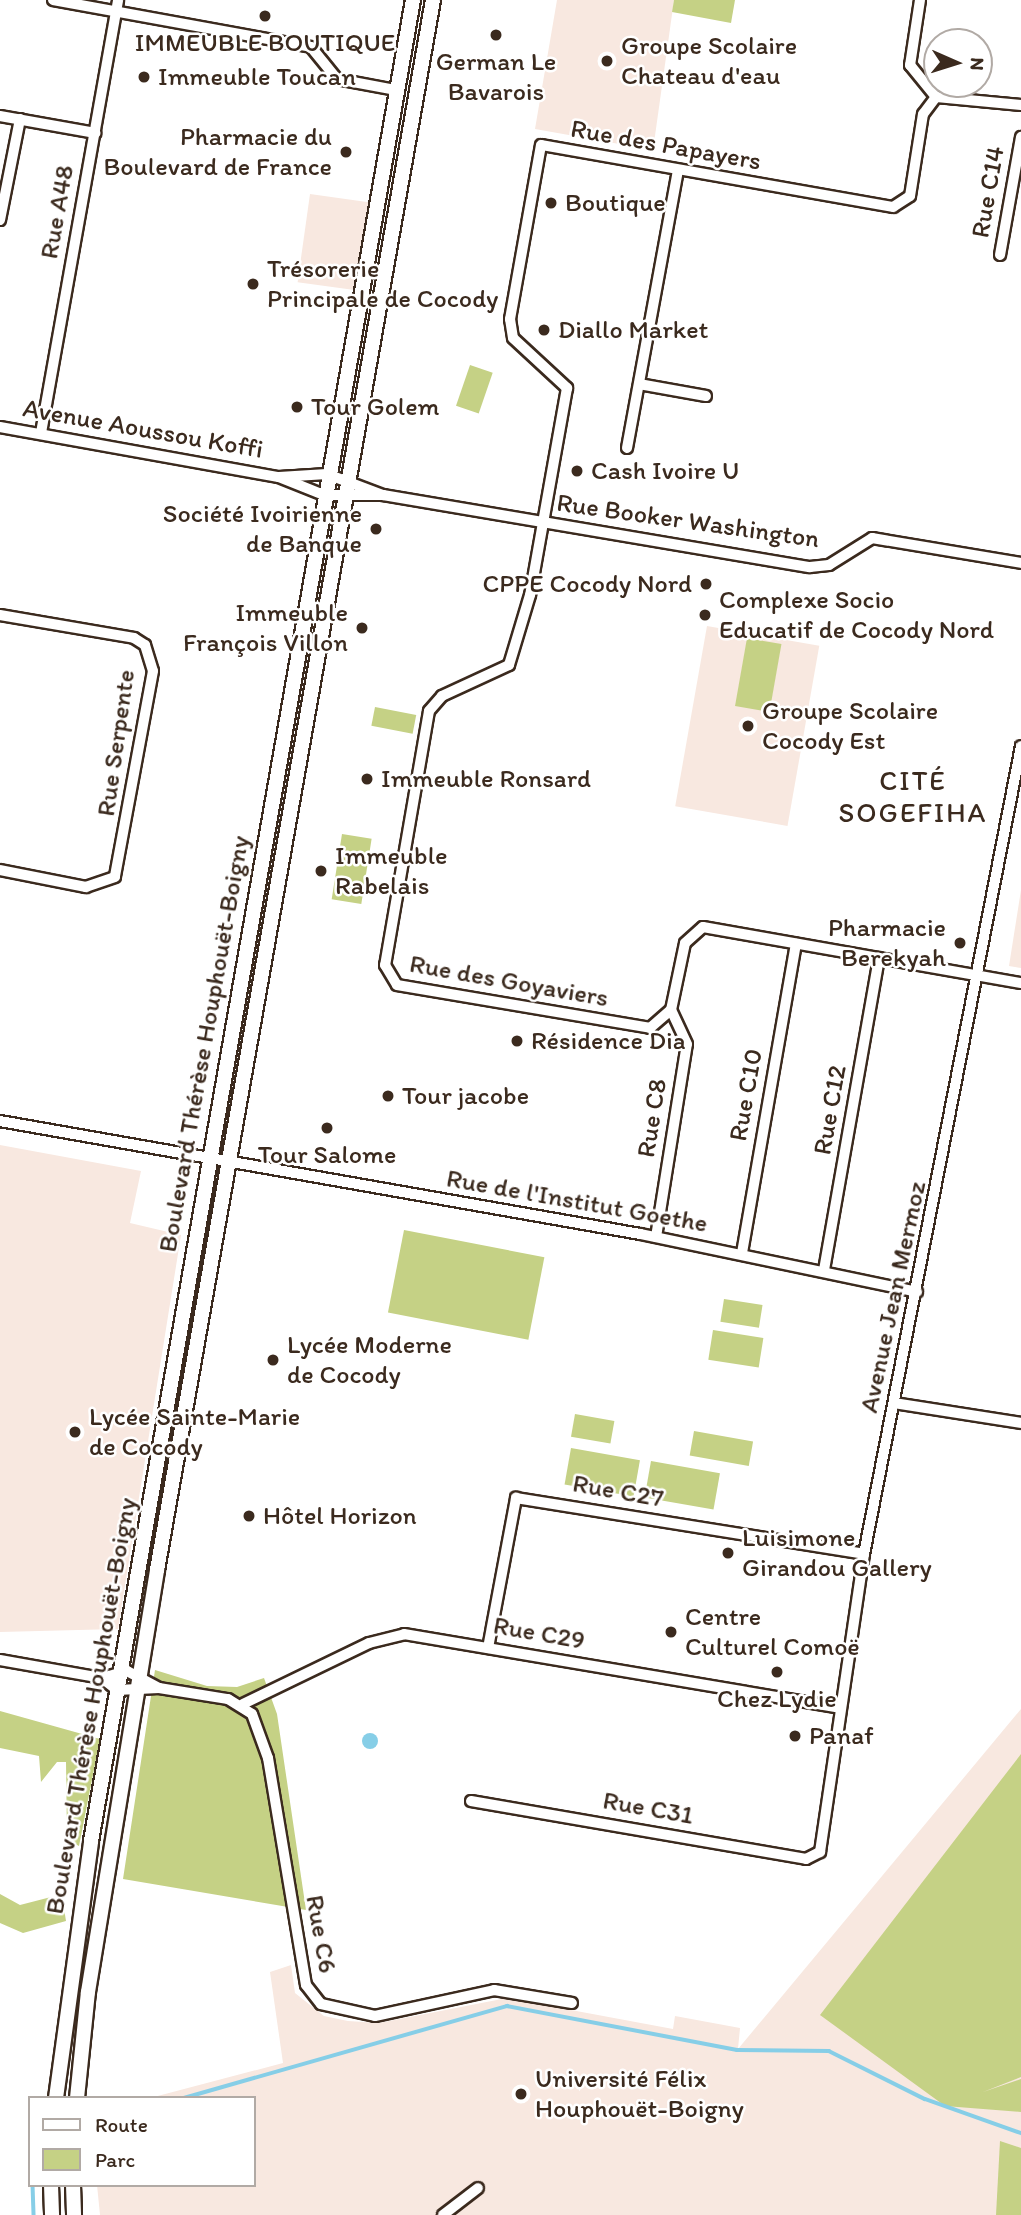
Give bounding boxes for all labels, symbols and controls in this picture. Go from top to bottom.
marker: IMMEUBLE BOUTIQUE [257,8,273,24]
place label: IMMEUBLE BOUTIQUE [134,27,396,59]
marker: German Le Bavarois [488,27,504,43]
north arrow [923,28,993,98]
place label: Groupe Scolaire Chateau d'eau [621,30,798,92]
place label: German Le Bavarois [436,46,556,108]
marker: Groupe Scolaire Chateau d'eau [599,53,615,69]
text: N [966,57,989,71]
place label: Immeuble Toucan [158,61,355,93]
marker: Immeuble Toucan [136,69,152,85]
street label: Rue des Papayers [568,113,764,177]
place label: Pharmacie du Boulevard de France [104,121,332,182]
marker: Pharmacie du Boulevard de France [338,144,354,160]
street label: Rue C14 [965,144,1011,240]
street label: Rue A48 [33,163,81,261]
place label: Boutique [565,187,666,219]
marker: Boutique [543,195,559,211]
place label: Trésorerie Principale de Cocody [267,253,499,314]
marker: Trésorerie Principale de Cocody [245,276,261,292]
place label: Diallo Market [558,314,708,346]
marker: Diallo Market [536,322,552,338]
place label: Tour Golem [311,391,439,423]
street label: Avenue Aoussou Koffi [21,393,265,465]
marker: Tour Golem [289,399,305,415]
place label: Cash Ivoire U [591,455,739,487]
marker: Cash Ivoire U [569,463,585,479]
street label: Rue Booker Washington [554,487,822,555]
place label: Société Ivoirienne de Banque [163,498,362,560]
marker: Société Ivoirienne de Banque [368,521,384,537]
place label: CPPE Cocody Nord [482,568,692,600]
marker: CPPE Cocody Nord [698,576,714,592]
place label: Complexe Socio Educatif de Cocody Nord [719,584,994,646]
place label: Immeuble François Villon [183,597,348,658]
marker: Complexe Socio Educatif de Cocody Nord [697,607,713,623]
marker: Immeuble François Villon [354,620,370,636]
street label: Rue Serpente [90,668,142,818]
place label: Groupe Scolaire Cocody Est [762,695,939,756]
marker: Groupe Scolaire Cocody Est [740,718,756,734]
place label: Immeuble Ronsard [381,763,592,795]
district label: CITÉ SOGEFIHA [840,763,986,829]
marker: Immeuble Ronsard [359,771,375,787]
street label: Boulevard Thérèse Houphouët-Boigny [152,833,256,1255]
place label: Immeuble Rabelais [335,840,448,902]
marker: Immeuble Rabelais [313,863,329,879]
place label: Pharmacie Berekyah [828,912,946,974]
marker: Pharmacie Berekyah [952,935,968,951]
street label: Rue des Goyaviers [407,948,611,1014]
place label: Résidence Dia [531,1025,685,1057]
marker: Résidence Dia [509,1033,525,1049]
street label: Rue C10 [723,1046,769,1144]
street label: Rue C12 [807,1063,853,1157]
street label: Rue C8 [630,1076,674,1160]
place label: Tour jacobe [402,1080,529,1112]
marker: Tour jacobe [380,1088,396,1104]
marker: Tour Salome [319,1120,335,1136]
place label: Tour Salome [258,1139,396,1171]
street label: Rue de l'Institut Goethe [445,1163,709,1239]
street label: Avenue Jean Mermoz [853,1179,933,1415]
place label: Lycée Moderne de Cocody [287,1329,452,1390]
marker: Lycée Moderne de Cocody [265,1352,281,1368]
place label: Lycée Sainte-Marie de Cocody [89,1401,302,1462]
marker: Lycée Sainte-Marie de Cocody [67,1424,83,1440]
street label: Rue C27 [570,1468,666,1514]
street label: Boulevard Thérèse Houphouët-Boigny [39,1495,143,1917]
place label: Hôtel Horizon [263,1500,418,1532]
marker: Hôtel Horizon [241,1508,257,1524]
place label: Luisimone Girandou Gallery [742,1522,932,1584]
marker: Luisimone Girandou Gallery [720,1545,736,1561]
place label: Centre Culturel Comoë [685,1601,861,1662]
street label: Rue C29 [491,1610,587,1656]
marker: Centre Culturel Comoë [663,1624,679,1640]
marker: Chez Lydie [769,1664,785,1680]
place label: Chez Lydie [718,1683,836,1715]
place label: Panaf [809,1720,874,1752]
marker: Panaf [787,1728,803,1744]
street label: Rue C31 [600,1785,696,1831]
street label: Rue C6 [299,1893,343,1975]
place label: Université Félix Houphouët-Boigny [535,2063,744,2124]
marker: Université Félix Houphouët-Boigny [513,2086,529,2102]
legend [28,2096,256,2187]
text: Route [95,2112,148,2137]
text: Parc [95,2147,135,2172]

